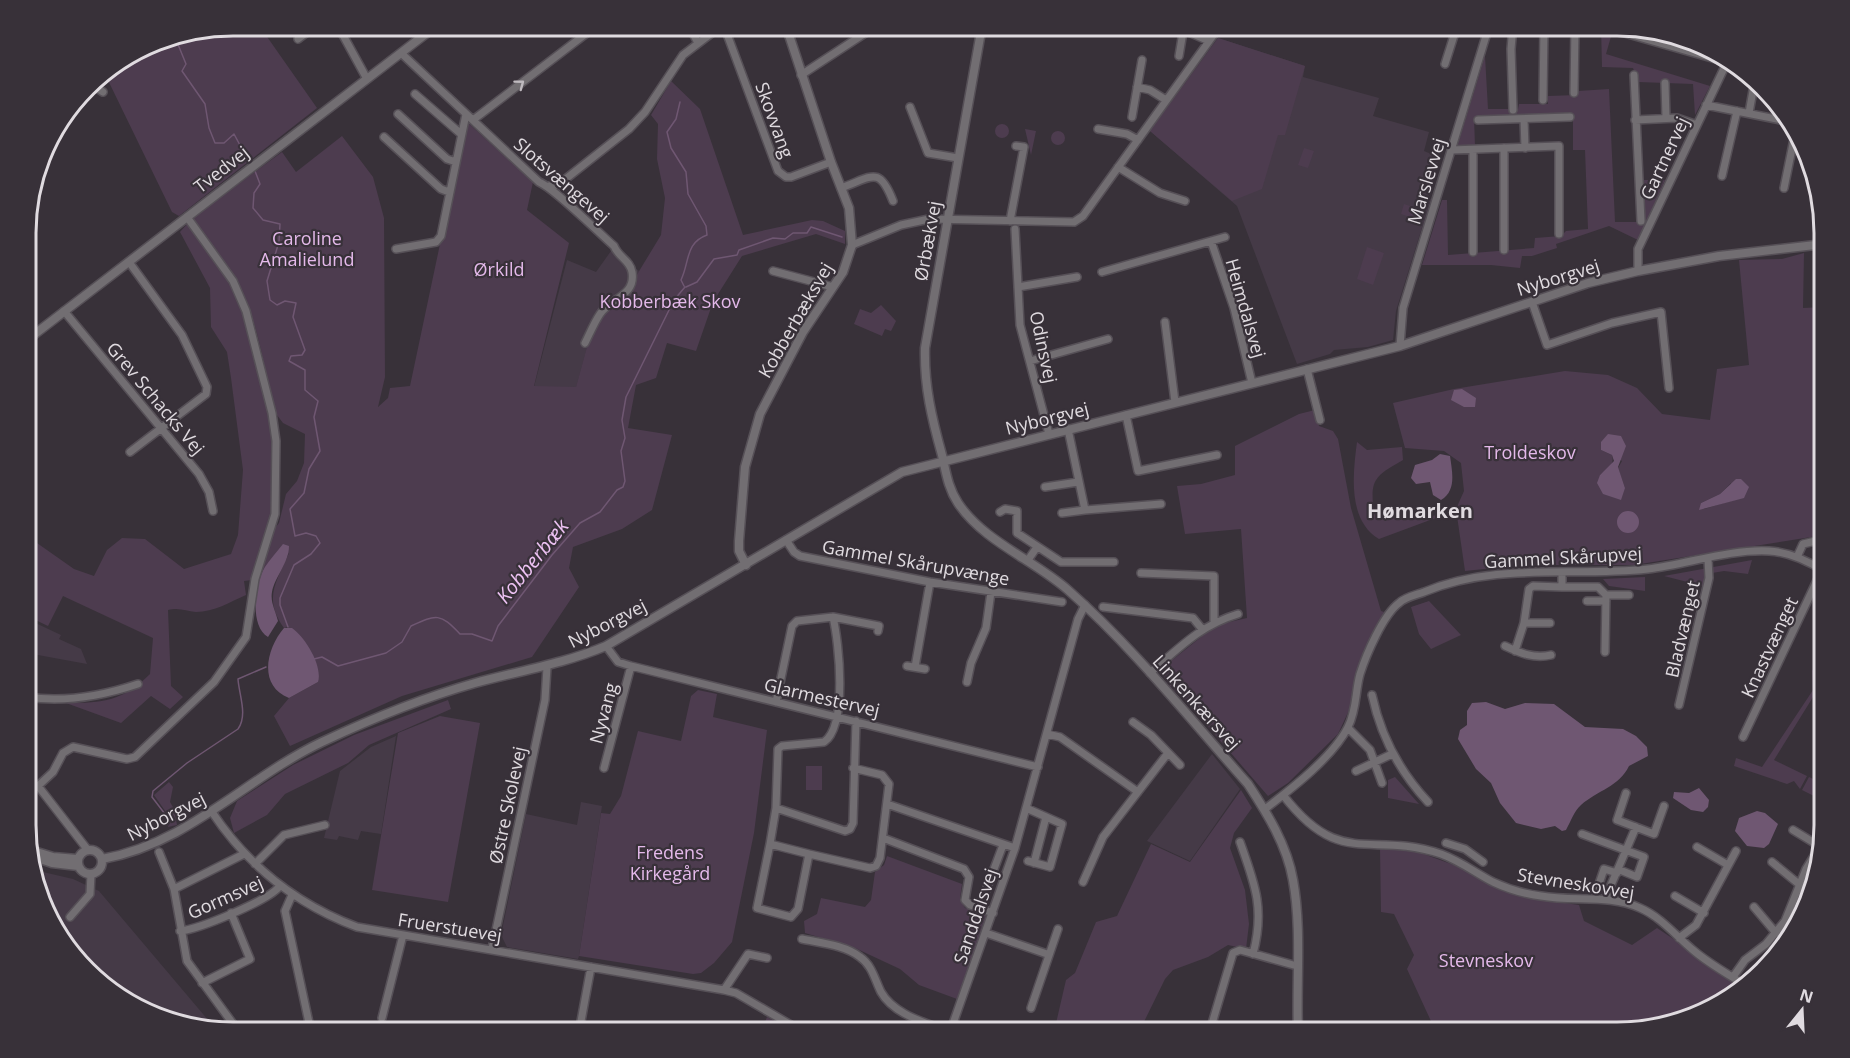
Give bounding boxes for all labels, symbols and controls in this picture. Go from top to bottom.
street label: Skovvang [750,79,800,161]
one-way arrow [513,80,524,91]
street label: Gartnervej [1634,113,1694,203]
street label: Slotsvængevej [509,132,615,228]
street label: Marslevvej [1401,135,1451,227]
street label: Tvedvej [189,140,253,198]
street label: Ørbækvej [908,199,946,283]
park label: Caroline Amalielund [260,226,354,271]
street label: Nyborgvej [1514,253,1602,301]
street label: Heimdalsvej [1220,255,1272,361]
park label: Ørkild [474,257,524,281]
street label: Kobberbæksvej [752,258,838,382]
park label: Kobberbæk Skov [599,289,741,313]
street label: Odinsvej [1025,309,1063,385]
street label: Grev Schacks Vej [102,336,210,460]
street label: Nyborgvej [1003,396,1091,440]
park label: Troldeskov [1484,440,1576,464]
district label: Hømarken [1367,497,1473,524]
water label: Kobberbæk [490,512,575,609]
street label: Gammel Skårupvænge [820,534,1012,590]
street label: Gammel Skårupvej [1483,541,1643,573]
street label: Bladvænget [1659,578,1705,680]
street label: Nyborgvej [564,593,650,653]
street label: Knastvænget [1735,593,1803,701]
street label: Linkenkærsvej [1148,649,1246,755]
street label: Glarmestervej [762,672,882,722]
street label: Nyvang [583,680,623,746]
street label: Østre Skolevej [483,744,531,866]
street label: Nyborgvej [123,786,209,846]
park label: Fredens Kirkegård [630,840,710,885]
street label: Stevneskovvej [1516,862,1636,904]
street label: Sanddalsvej [947,865,1003,967]
street label: Gormsvej [184,870,266,924]
street label: Fruerstuevej [396,907,504,947]
park label: Stevneskov [1439,948,1533,972]
north arrow [1772,980,1832,1040]
text: N [1797,983,1816,1008]

